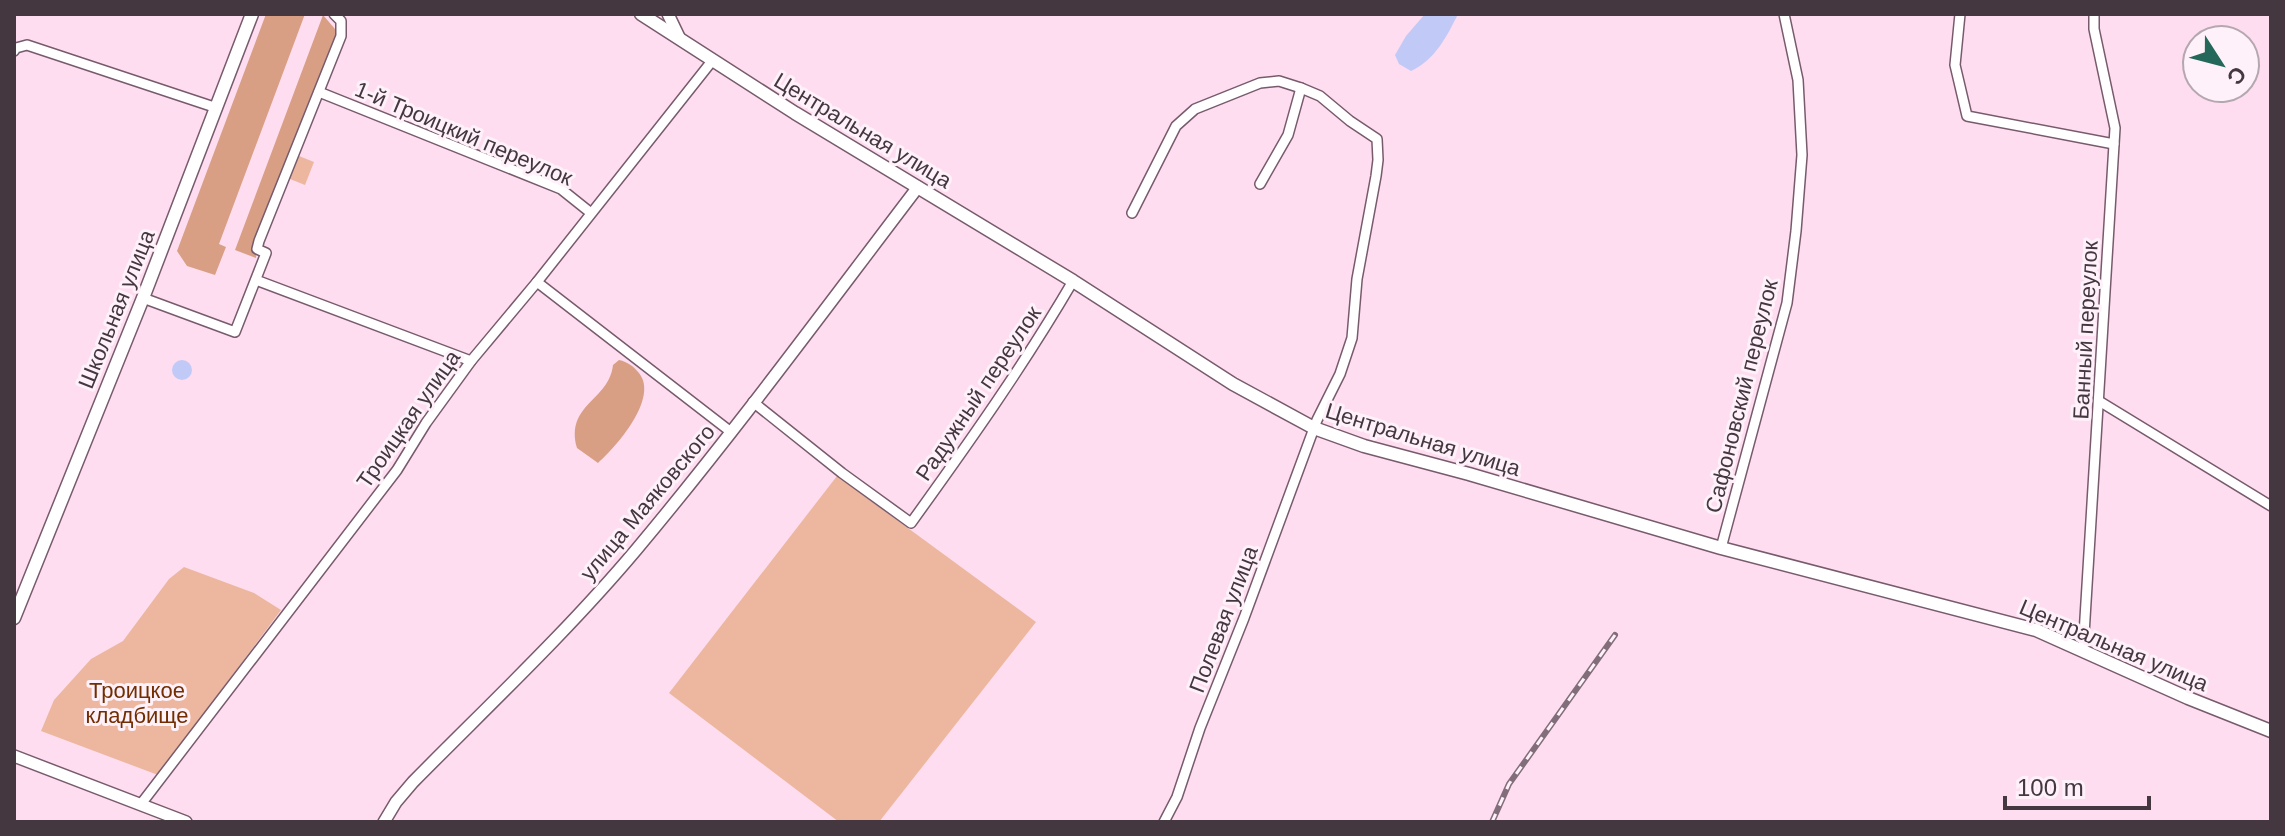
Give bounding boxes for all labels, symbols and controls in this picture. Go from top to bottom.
north arrow [2181,24,2261,104]
text: С [2222,62,2252,89]
street label: Центральная улица [770,68,957,194]
street label: 1-й Троицкий переулок [351,76,577,191]
street label: Школьная улица [73,225,160,392]
street label: Банный переулок [2068,240,2103,420]
street label: Сафоновский переулок [1700,276,1783,515]
street label: Радужный переулок [911,301,1046,485]
street label: Троицкая улица [352,345,466,493]
street label: Центральная улица [1322,398,1524,481]
street label: улица Маяковского [575,419,720,585]
street label: Полевая улица [1184,542,1263,696]
street label: Центральная улица [2016,594,2213,697]
park label: Троицкое кладбище [86,678,188,728]
scale bar [2005,760,2149,810]
text: 100 m [2017,774,2084,801]

